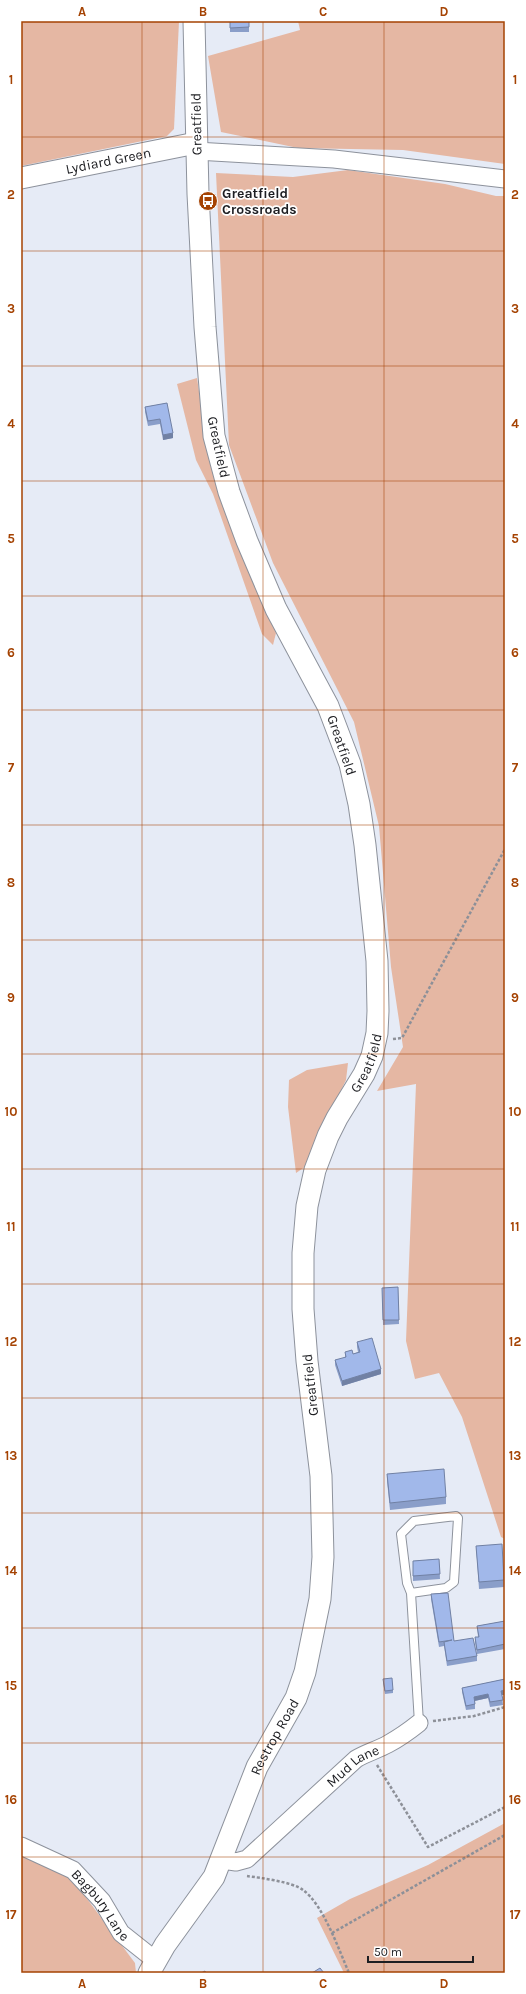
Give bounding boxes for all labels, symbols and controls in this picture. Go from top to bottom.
text: A [78,4,86,19]
text: B [199,4,207,19]
text: C [319,4,327,19]
text: D [440,4,449,19]
text: 1 [9,72,13,87]
text: 1 [513,72,517,87]
street label: Greatfield [187,93,206,155]
street label: Lydiard Green [64,144,152,178]
place label: Greatfield Crossroads [222,185,297,218]
text: 2 [7,187,15,202]
text: 2 [511,187,519,202]
bus stop icon: Greatfield Crossroads [197,190,219,212]
text: 3 [7,301,15,316]
text: 3 [511,301,519,316]
street label: Greatfield [204,415,233,479]
text: 4 [7,416,15,431]
text: 4 [511,416,519,431]
text: 5 [7,531,15,546]
text: 5 [511,531,519,546]
text: 6 [7,645,15,660]
text: 6 [511,645,519,660]
street label: Greatfield [323,713,360,778]
text: 7 [8,760,15,775]
text: 7 [512,760,519,775]
text: 8 [7,875,15,890]
text: 8 [511,875,519,890]
text: 9 [7,990,15,1005]
text: 9 [511,990,519,1005]
street label: Greatfield [347,1032,386,1096]
text: 10 [5,1104,17,1119]
text: 10 [509,1104,521,1119]
text: 11 [6,1219,16,1234]
text: 11 [510,1219,520,1234]
text: 12 [5,1334,17,1349]
text: 12 [509,1334,521,1349]
street label: Greatfield [299,1353,322,1417]
text: 13 [5,1448,17,1463]
text: 13 [509,1448,521,1463]
text: 14 [5,1563,17,1578]
text: 14 [509,1563,521,1578]
text: 15 [5,1678,18,1693]
text: 15 [509,1678,522,1693]
street label: Restrop Road [247,1696,303,1777]
street label: Mud Lane [323,1741,382,1791]
text: 16 [5,1792,17,1807]
text: 16 [509,1792,521,1807]
street label: Bagbury Lane [68,1866,132,1945]
text: 17 [5,1907,17,1922]
text: 17 [509,1907,521,1922]
scale bar [368,1938,473,1964]
text: 50 m [374,1945,402,1959]
text: A [78,1976,86,1991]
text: B [199,1976,207,1991]
text: C [319,1976,327,1991]
text: D [440,1976,449,1991]

